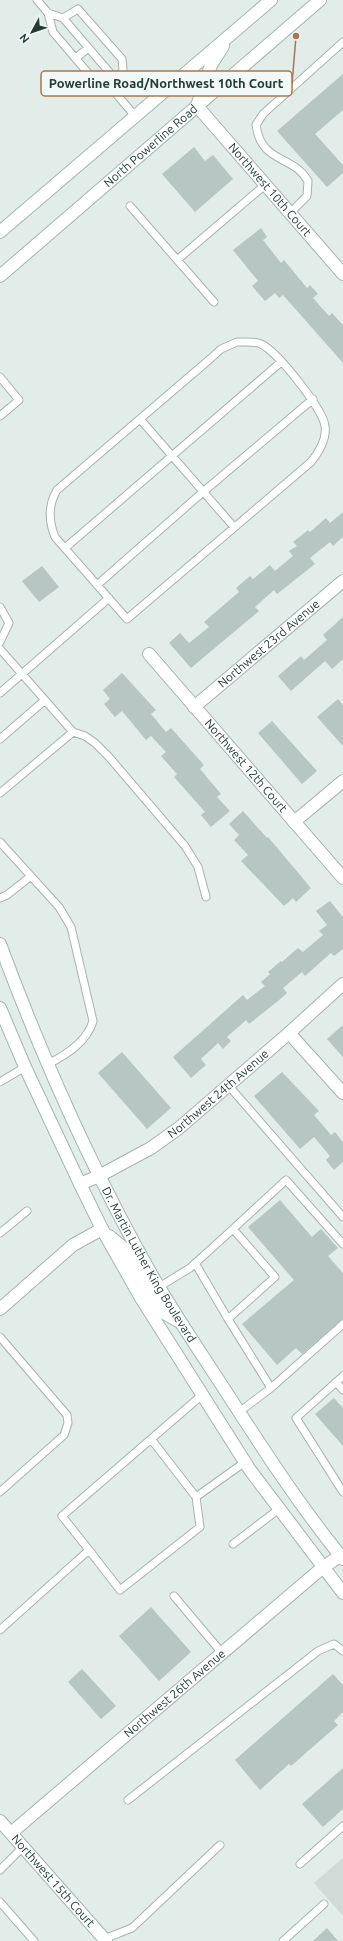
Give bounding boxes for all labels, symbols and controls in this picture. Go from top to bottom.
north arrow [12,12,52,52]
text: N [17,31,32,45]
callout: Powerline Road/Northwest 10th Court [41,71,292,96]
text: Powerline Road/Northwest 10th Court [49,76,284,90]
street label: North Powerline Road [101,102,200,189]
street label: Northwest 10th Court [226,140,314,239]
street label: Northwest 23rd Avenue [215,597,322,690]
street label: Northwest 12th Court [202,716,290,815]
street label: Northwest 24th Avenue [165,1047,271,1140]
street label: Dr. Martin Luther King Boulevard [100,1185,199,1345]
street label: Northwest 26th Avenue [121,1646,228,1740]
street label: Northwest 15th Court [9,1832,98,1930]

